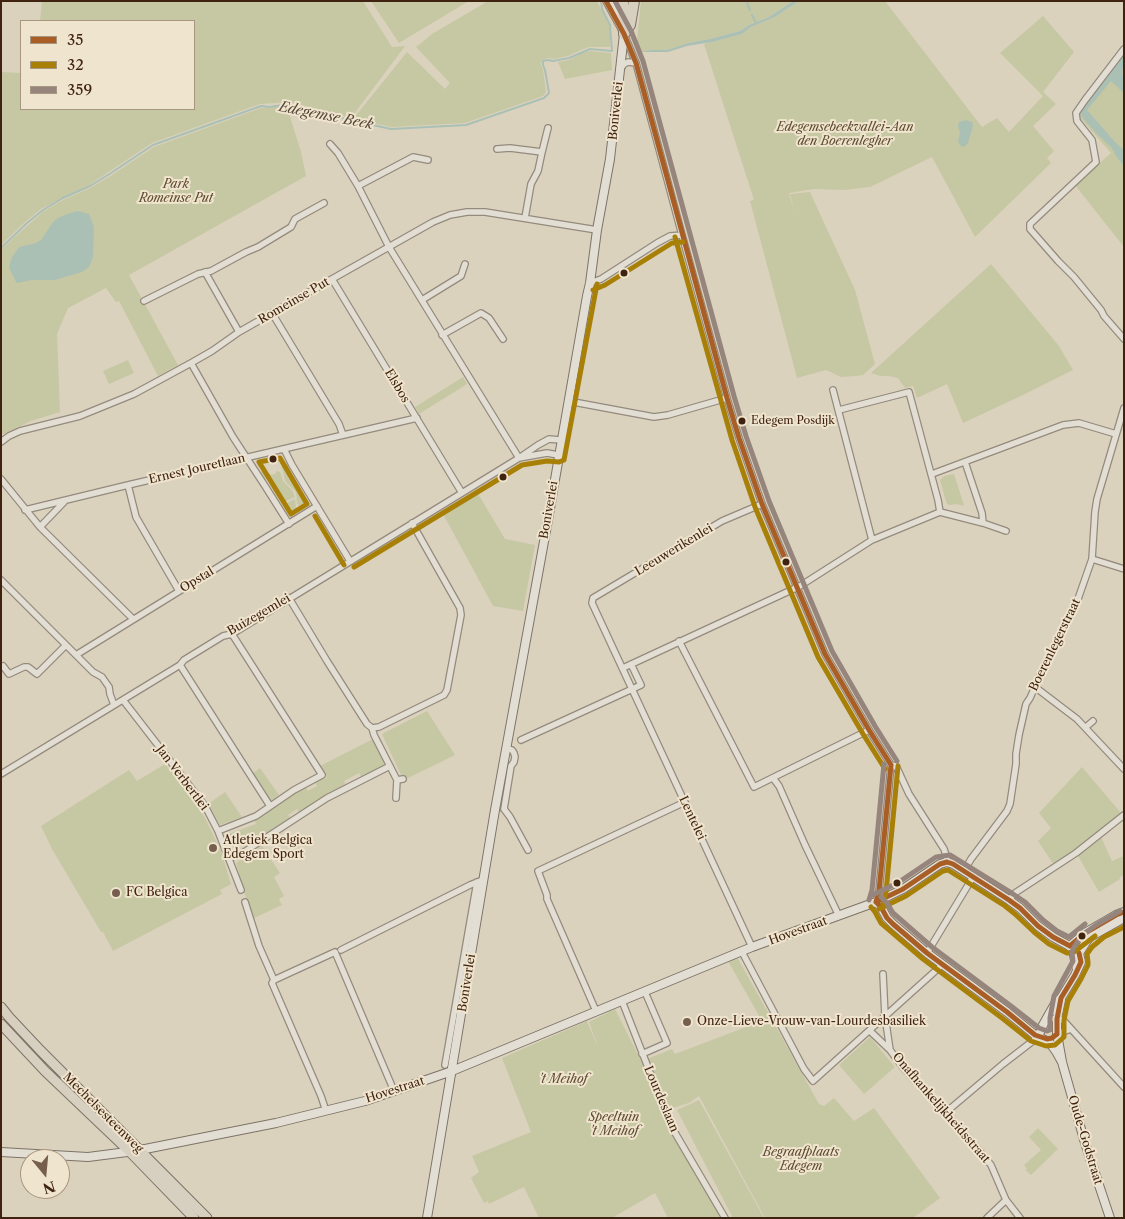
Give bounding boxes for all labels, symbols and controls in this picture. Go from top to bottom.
legend [20,20,195,110]
text: 35 [67,30,83,49]
text: 32 [67,55,84,74]
text: 359 [67,80,92,99]
street label: Boniverlei [606,81,626,141]
water label: Edegemse Beek [277,99,375,133]
park label: Edegemsebeekvallei-Aan den Boerenlegher [777,121,913,149]
park label: Park Romeinse Put [139,178,213,206]
unlabelled marker [619,268,629,278]
street label: Romeinse Put [256,275,332,327]
street label: Elsbos [381,366,413,406]
place label: Edegem Posdijk [751,414,835,428]
marker: Edegem Posdijk [737,416,747,426]
street label: Ernest Jouretlaan [147,451,247,487]
unlabelled marker [268,454,278,464]
unlabelled marker [498,472,508,482]
street label: Boniverlei [537,480,561,540]
street label: Leeuwerikenlei [632,521,716,579]
unlabelled marker [781,557,791,567]
street label: Opstal [178,564,216,596]
street label: Buizegemlei [225,591,293,639]
street label: Boerenlegerstraat [1026,596,1084,694]
street label: Jan Verbertlei [153,743,211,813]
street label: Lentelei [676,794,708,842]
place label: Atletiek Belgica Edegem Sport [223,834,312,862]
marker: Atletiek Belgica Edegem Sport [207,842,219,854]
unlabelled marker [892,878,902,888]
place label: FC Belgica [126,886,187,900]
marker: FC Belgica [110,887,122,899]
street label: Hovestraat [767,914,829,948]
unlabelled marker [1077,931,1087,941]
street label: Boniverlei [455,953,479,1013]
place label: Onze-Lieve-Vrouw-van-Lourdesbasiliek [697,1015,926,1029]
marker: Onze-Lieve-Vrouw-van-Lourdesbasiliek [681,1016,693,1028]
street label: Onafhankelijkheidsstraat [889,1050,993,1166]
street label: Lourdeslaan [641,1064,681,1134]
street label: Mechelsesteenweg [60,1070,146,1156]
park label: 't Meihof [539,1073,587,1087]
street label: Hovestraat [364,1074,426,1106]
street label: Oude-Godstraat [1065,1094,1105,1186]
park label: Speeltuin 't Meihof [589,1111,639,1139]
park label: Begraafplaats Edegem [763,1146,839,1174]
north arrow [20,1149,70,1199]
text: N [41,1177,58,1198]

